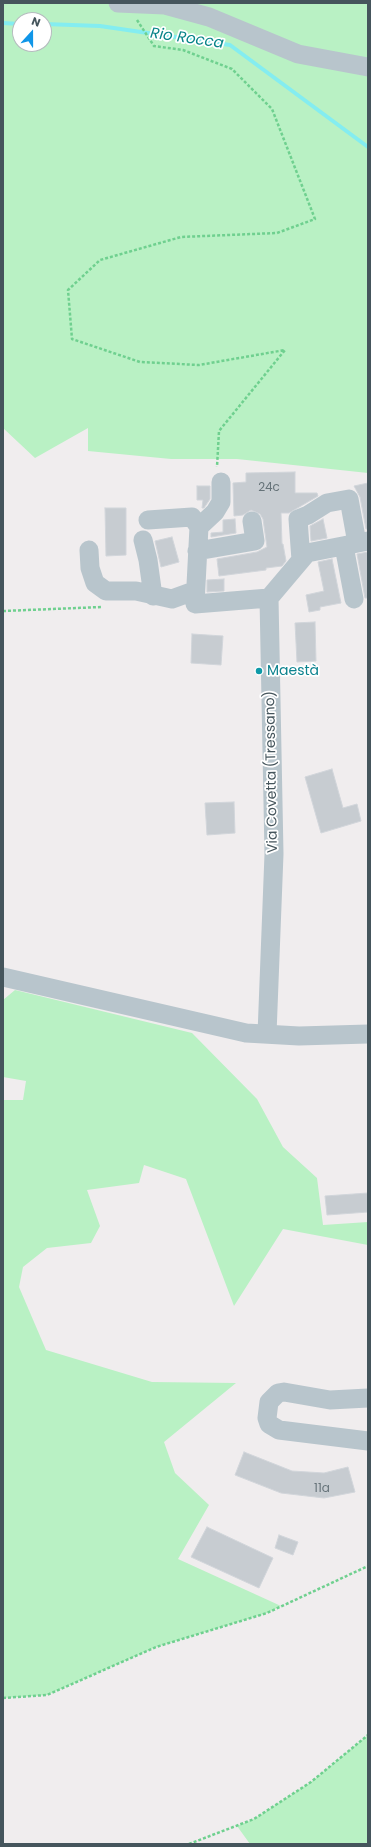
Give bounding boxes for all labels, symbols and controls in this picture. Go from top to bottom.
north arrow [12,12,52,52]
text: N [29,13,43,31]
water label: Rio Rocca [149,25,225,53]
house number: 24c [258,481,280,495]
place label: Maestà [267,663,319,679]
marker: Maestà [254,666,264,676]
street label: Via Covetta (Tressano) [262,691,282,853]
house number: 11a [314,1482,330,1496]

